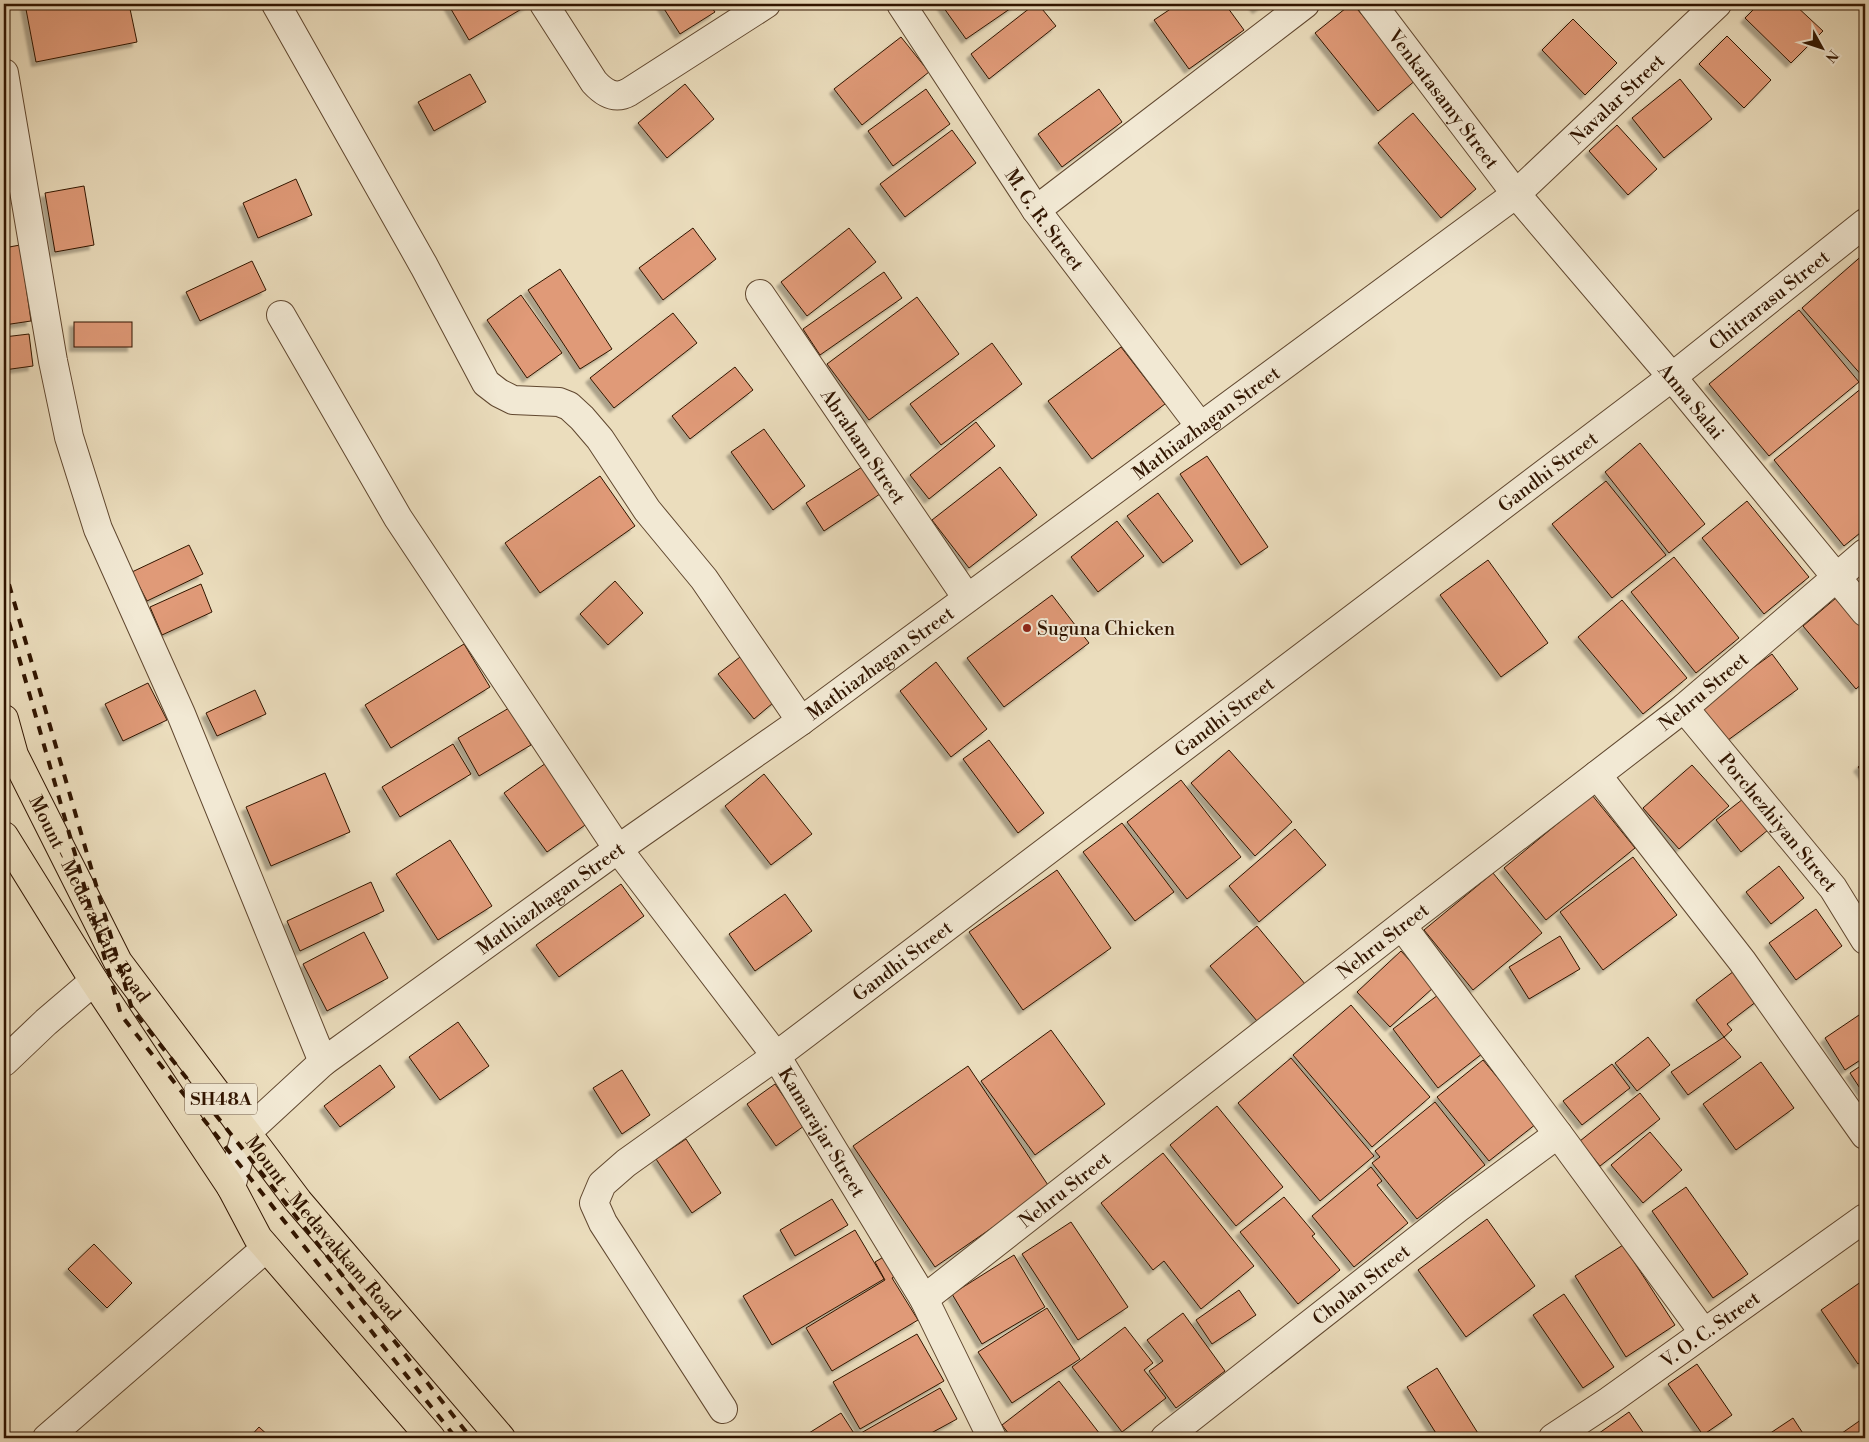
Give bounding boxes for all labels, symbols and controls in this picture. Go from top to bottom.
north arrow [1796,22,1846,72]
street label: Venkatasamy Street [1382,24,1504,174]
text: N [1821,46,1842,66]
street label: Navalar Street [1565,49,1670,150]
street label: M. G. R. Street [999,164,1089,276]
street label: Chitrarasu Street [1704,245,1835,356]
street label: Anna Salai [1652,358,1729,445]
street label: Mathiazhagan Street [1128,361,1285,486]
street label: Abraham Street [814,383,911,509]
street label: Gandhi Street [1493,427,1603,518]
street label: Mathiazhagan Street [802,601,959,726]
place label: Suguna Chicken [1037,617,1175,641]
marker: Suguna Chicken [1021,622,1033,634]
street label: Nehru Street [1654,647,1754,736]
street label: Gandhi Street [1170,672,1279,763]
street label: Porchezhiyan Street [1713,748,1842,897]
street label: Mount - Medavakkam Road [23,792,155,1008]
street label: Mathiazhagan Street [472,837,630,960]
street label: Nehru Street [1332,898,1434,985]
street label: Gandhi Street [848,916,957,1007]
street label: Kamarajar Street [773,1063,870,1202]
road number: SH48A [185,1084,257,1114]
street label: Mount - Medavakkam Road [240,1131,406,1326]
street label: Nehru Street [1014,1147,1116,1233]
street label: Cholan Street [1308,1239,1415,1331]
street label: V. O. C. Street [1655,1286,1765,1374]

